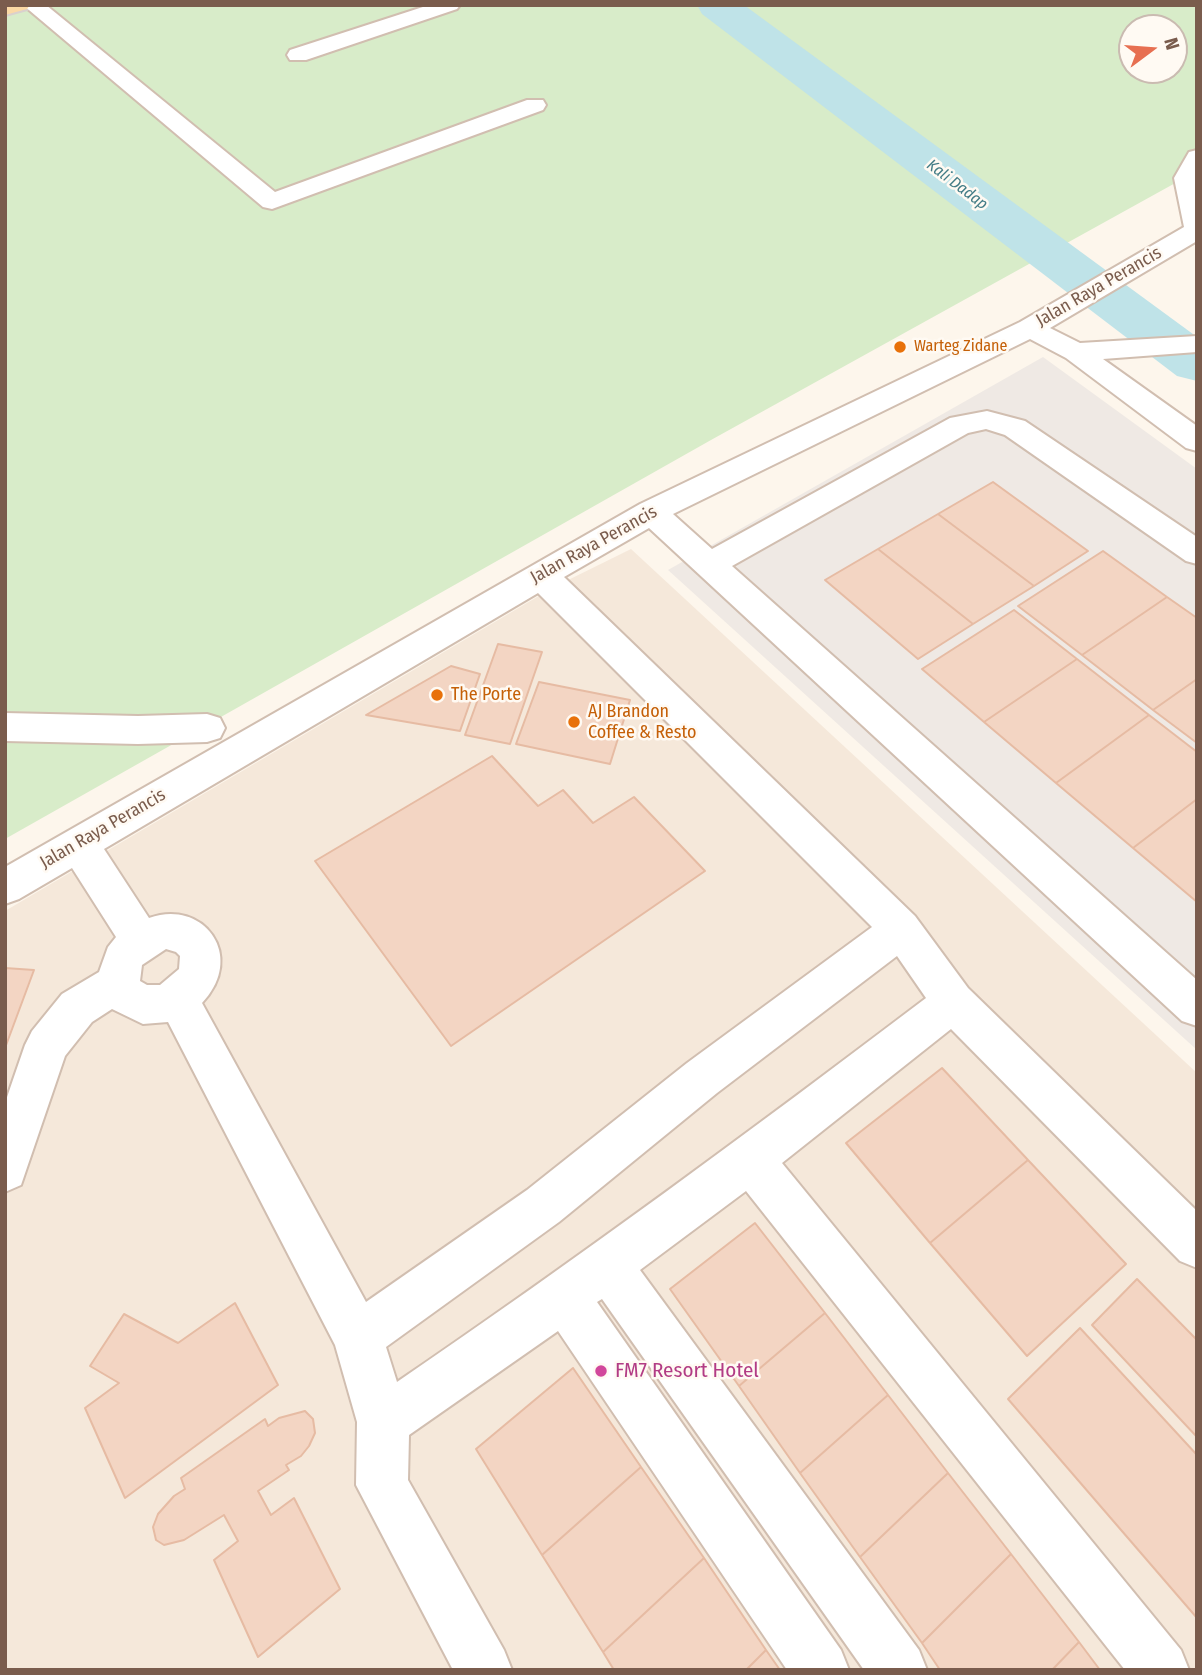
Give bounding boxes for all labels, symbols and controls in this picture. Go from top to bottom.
north arrow [1118,14,1188,84]
text: N [1159,35,1184,52]
water label: Kali Dadap [923,156,991,214]
street label: Jalan Raya Perancis [1032,242,1166,332]
place label: Warteg Zidane [914,337,1007,357]
marker: Warteg Zidane [892,339,908,355]
street label: Jalan Raya Perancis [527,501,661,589]
place label: The Porte [451,684,521,706]
marker: The Porte [429,687,445,703]
place label: AJ Brandon Coffee & Resto [588,701,697,744]
marker: AJ Brandon Coffee & Resto [566,714,582,730]
street label: Jalan Raya Perancis [36,784,170,874]
place label: FM7 Resort Hotel [615,1358,759,1384]
marker: FM7 Resort Hotel [593,1363,609,1379]

